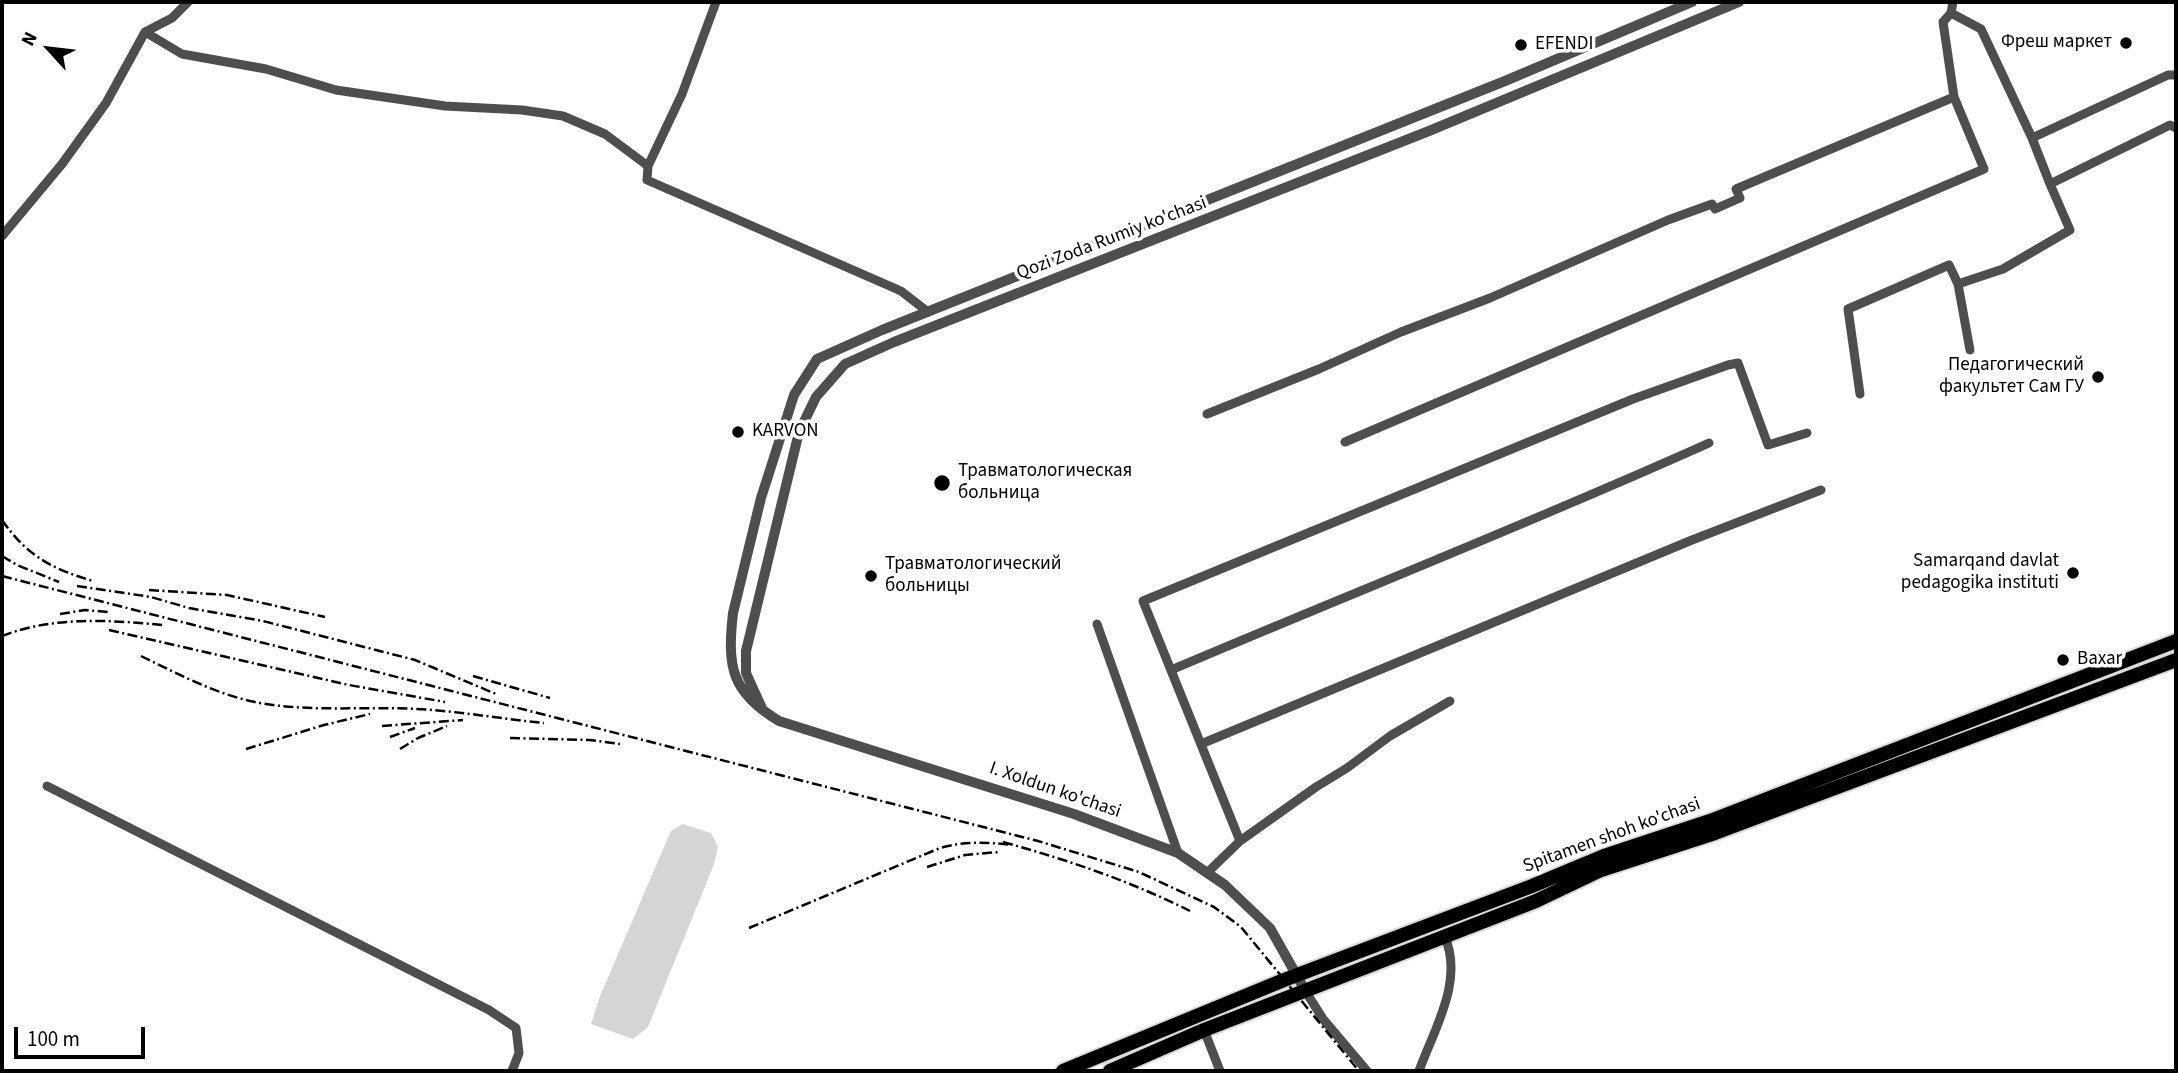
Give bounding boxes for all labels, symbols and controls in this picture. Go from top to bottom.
north arrow [14,14,84,84]
text: N [15,27,45,51]
place label: Фреш маркет [2001,32,2112,54]
place label: EFENDI [1535,34,1593,56]
marker: Фреш маркет [2118,35,2134,51]
marker: EFENDI [1513,37,1529,53]
street label: Qozi Zoda Rumiy ko'chasi [1014,192,1210,286]
place label: Педагогический факультет Сам ГУ [1939,355,2084,399]
marker: Педагогический факультет Сам ГУ [2090,369,2106,385]
place label: KARVON [752,421,819,443]
marker: KARVON [730,424,746,440]
place label: Травматологическая больница [958,461,1132,505]
marker: Травматологическая больница [932,473,952,493]
place label: Samarqand davlat pedagogika instituti [1901,551,2059,595]
place label: Травматологический больницы [885,554,1062,598]
marker: Samarqand davlat pedagogika instituti [2065,565,2081,581]
marker: Травматологический больницы [863,568,879,584]
place label: Baxar [2077,649,2122,671]
marker: Baxar [2055,652,2071,668]
street label: I. Xoldun ko'chasi [986,758,1124,824]
street label: Spitamen shoh ko'chasi [1520,793,1704,879]
scale bar [18,1014,149,1058]
text: 100 m [27,1024,80,1054]

